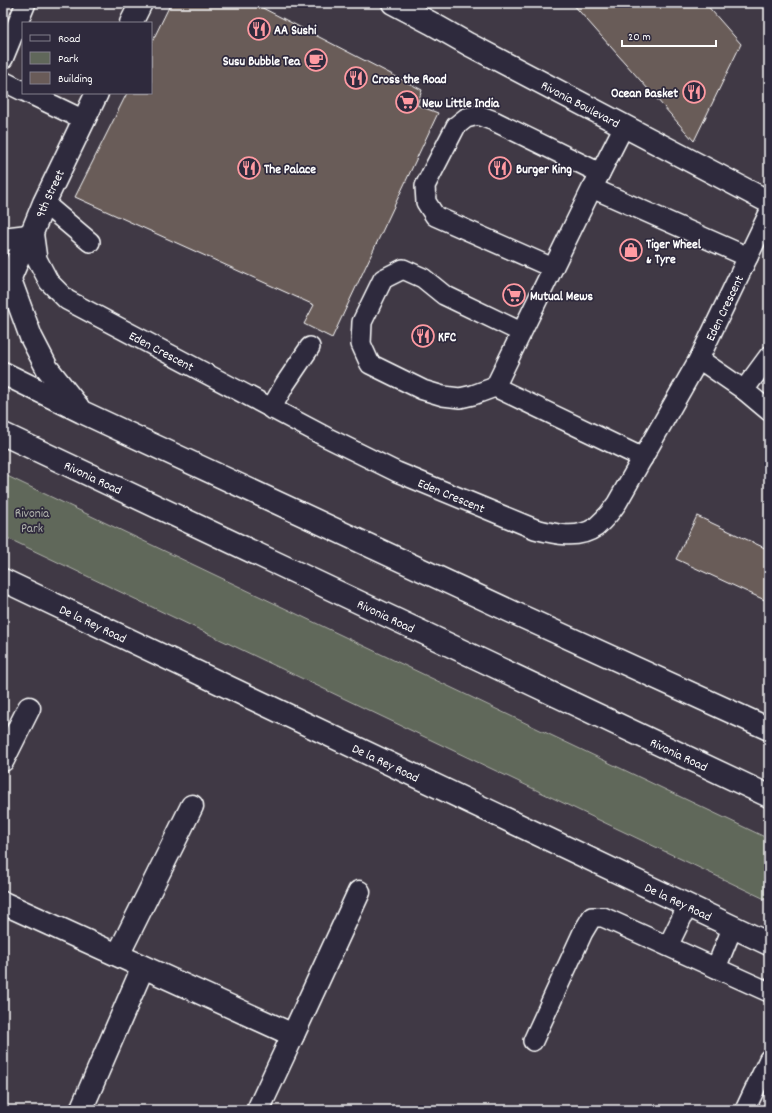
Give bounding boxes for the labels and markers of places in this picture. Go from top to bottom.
restaurant icon: AA Sushi [246,16,272,42]
place label: AA Sushi [274,22,317,41]
cafe icon: Susu Bubble Tea [303,47,329,73]
place label: Susu Bubble Tea [223,53,301,72]
restaurant icon: Cross the Road [343,65,369,91]
place label: Cross the Road [372,71,447,90]
restaurant icon: Ocean Basket [681,79,707,105]
place label: Ocean Basket [611,85,678,104]
supermarket icon: New Little India [394,89,420,115]
place label: New Little India [422,95,500,114]
restaurant icon: The Palace [236,155,262,181]
restaurant icon: Burger King [487,155,513,181]
place label: The Palace [264,161,316,180]
place label: Burger King [516,161,572,180]
place label: Tiger Wheel & Tyre [646,236,702,270]
shop icon: Tiger Wheel & Tyre [618,237,644,263]
supermarket icon: Mutual Mews [501,282,527,308]
place label: Mutual Mews [530,288,593,307]
restaurant icon: KFC [410,323,436,349]
place label: KFC [438,329,457,348]

